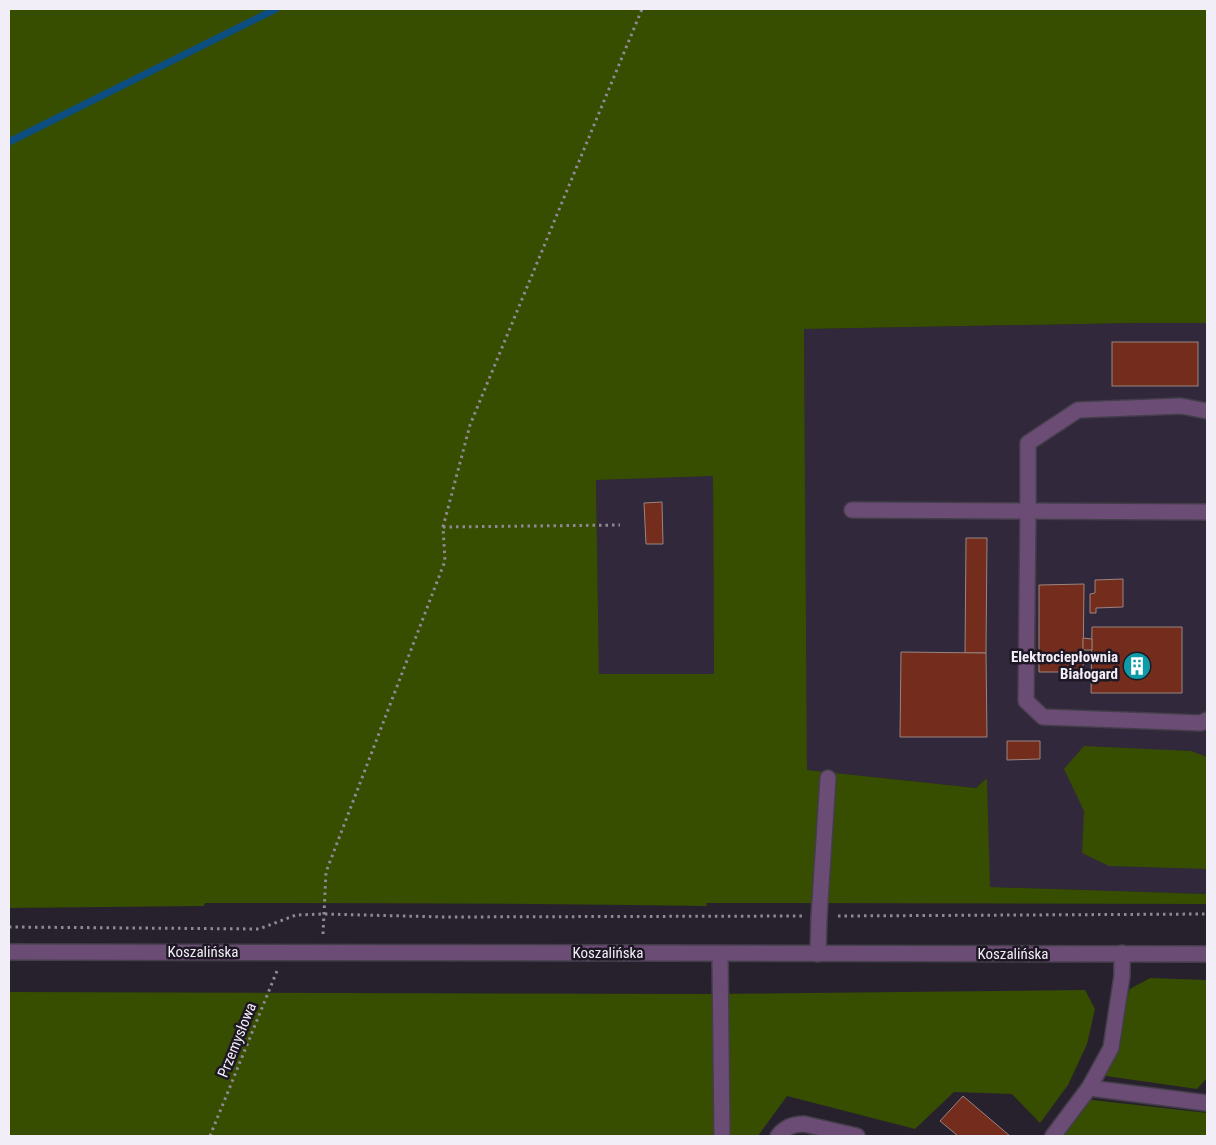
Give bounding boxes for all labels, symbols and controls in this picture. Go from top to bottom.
place label: Elektrociepłownia Białogard [1011,648,1118,683]
building icon: Elektrociepłownia Białogard [1122,651,1152,681]
street label: Koszalińska [167,943,239,961]
street label: Koszalińska [572,944,644,962]
street label: Koszalińska [977,945,1049,963]
street label: Przemysłowa [214,1000,260,1080]

